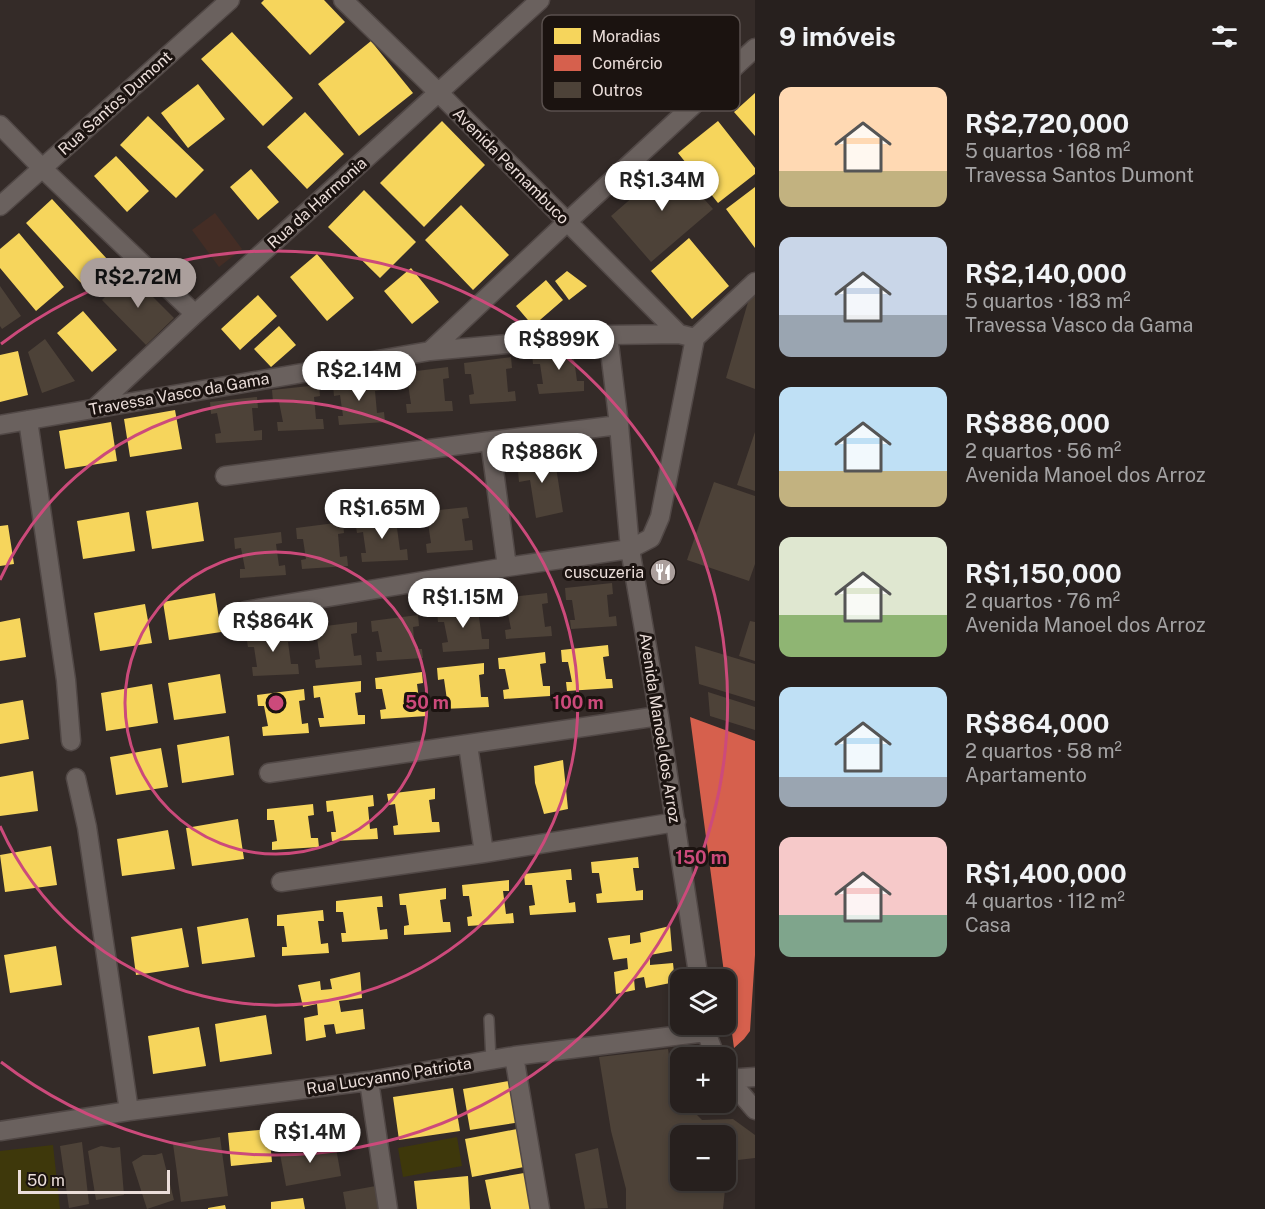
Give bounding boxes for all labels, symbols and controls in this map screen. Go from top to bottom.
legend [542,15,740,111]
icon: filters [1208,20,1241,53]
text: 9 imóveis [779,21,896,52]
text: Moradias [592,27,660,46]
street label: Rua Santos Dumont [54,47,176,159]
text: Comércio [592,54,663,73]
text: Outros [592,81,642,100]
street label: Avenida Pernambuco [449,104,573,228]
text: R$2,720,000 [965,108,1129,139]
icon: home [827,111,899,183]
text: 5 quartos · 168 m² [965,139,1130,163]
street label: Rua da Harmonia [263,153,371,253]
pin: R$1.34M [607,161,717,212]
text: Travessa Santos Dumont [965,163,1194,187]
text: R$1.34M [619,168,705,192]
pin: R$2.72M [83,258,193,309]
text: R$2,140,000 [965,258,1127,289]
icon: home [827,261,899,333]
text: R$2.72M [94,265,182,289]
text: 5 quartos · 183 m² [965,289,1131,313]
text: Travessa Vasco da Gama [965,313,1193,337]
pin: R$899K [510,320,608,371]
text: R$899K [518,327,600,351]
pin: R$2.14M [304,351,414,402]
text: R$2.14M [316,358,402,382]
street label: Travessa Vasco da Gama [87,369,271,419]
text: R$886,000 [965,408,1110,439]
icon: home [827,411,899,483]
pin: R$886K [493,433,591,484]
text: 2 quartos · 56 m² [965,439,1121,463]
text: R$886K [501,440,583,464]
text: Avenida Manoel dos Arroz [965,463,1206,487]
pin: R$1.65M [327,489,437,540]
text: R$1.65M [339,496,425,520]
restaurant icon: cuscuzeria [648,557,678,587]
text: R$1,150,000 [965,558,1122,589]
icon: home [827,561,899,633]
place label: cuscuzeria [564,563,644,582]
pin: R$1.15M [408,578,518,629]
text: R$1.15M [422,585,504,609]
text: 2 quartos · 76 m² [965,589,1120,613]
pin: R$864K [224,602,322,653]
text: R$864K [232,609,314,633]
text: Avenida Manoel dos Arroz [965,613,1206,637]
street label: Avenida Manoel dos Arroz [636,631,684,825]
text: 50 m [405,692,449,713]
text: 100 m [552,692,604,713]
centre of rings [266,693,286,713]
text: R$864,000 [965,708,1110,739]
icon: home [827,711,899,783]
text: 2 quartos · 58 m² [965,739,1122,763]
text: Apartamento [965,763,1087,787]
text: 150 m [675,847,727,868]
text: R$1,400,000 [965,858,1127,889]
icon: home [827,861,899,933]
text: 4 quartos · 112 m² [965,889,1125,913]
text: Casa [965,913,1011,937]
map controls [670,969,736,1191]
button: layers [670,969,736,1035]
button: + [670,1047,736,1113]
street label: Rua Lucyanno Patriota [305,1054,473,1098]
pin: R$1.4M [261,1113,359,1164]
text: R$1.4M [274,1120,346,1144]
button: − [670,1125,736,1191]
scale bar [18,1167,170,1194]
text: 50 m [27,1171,65,1190]

